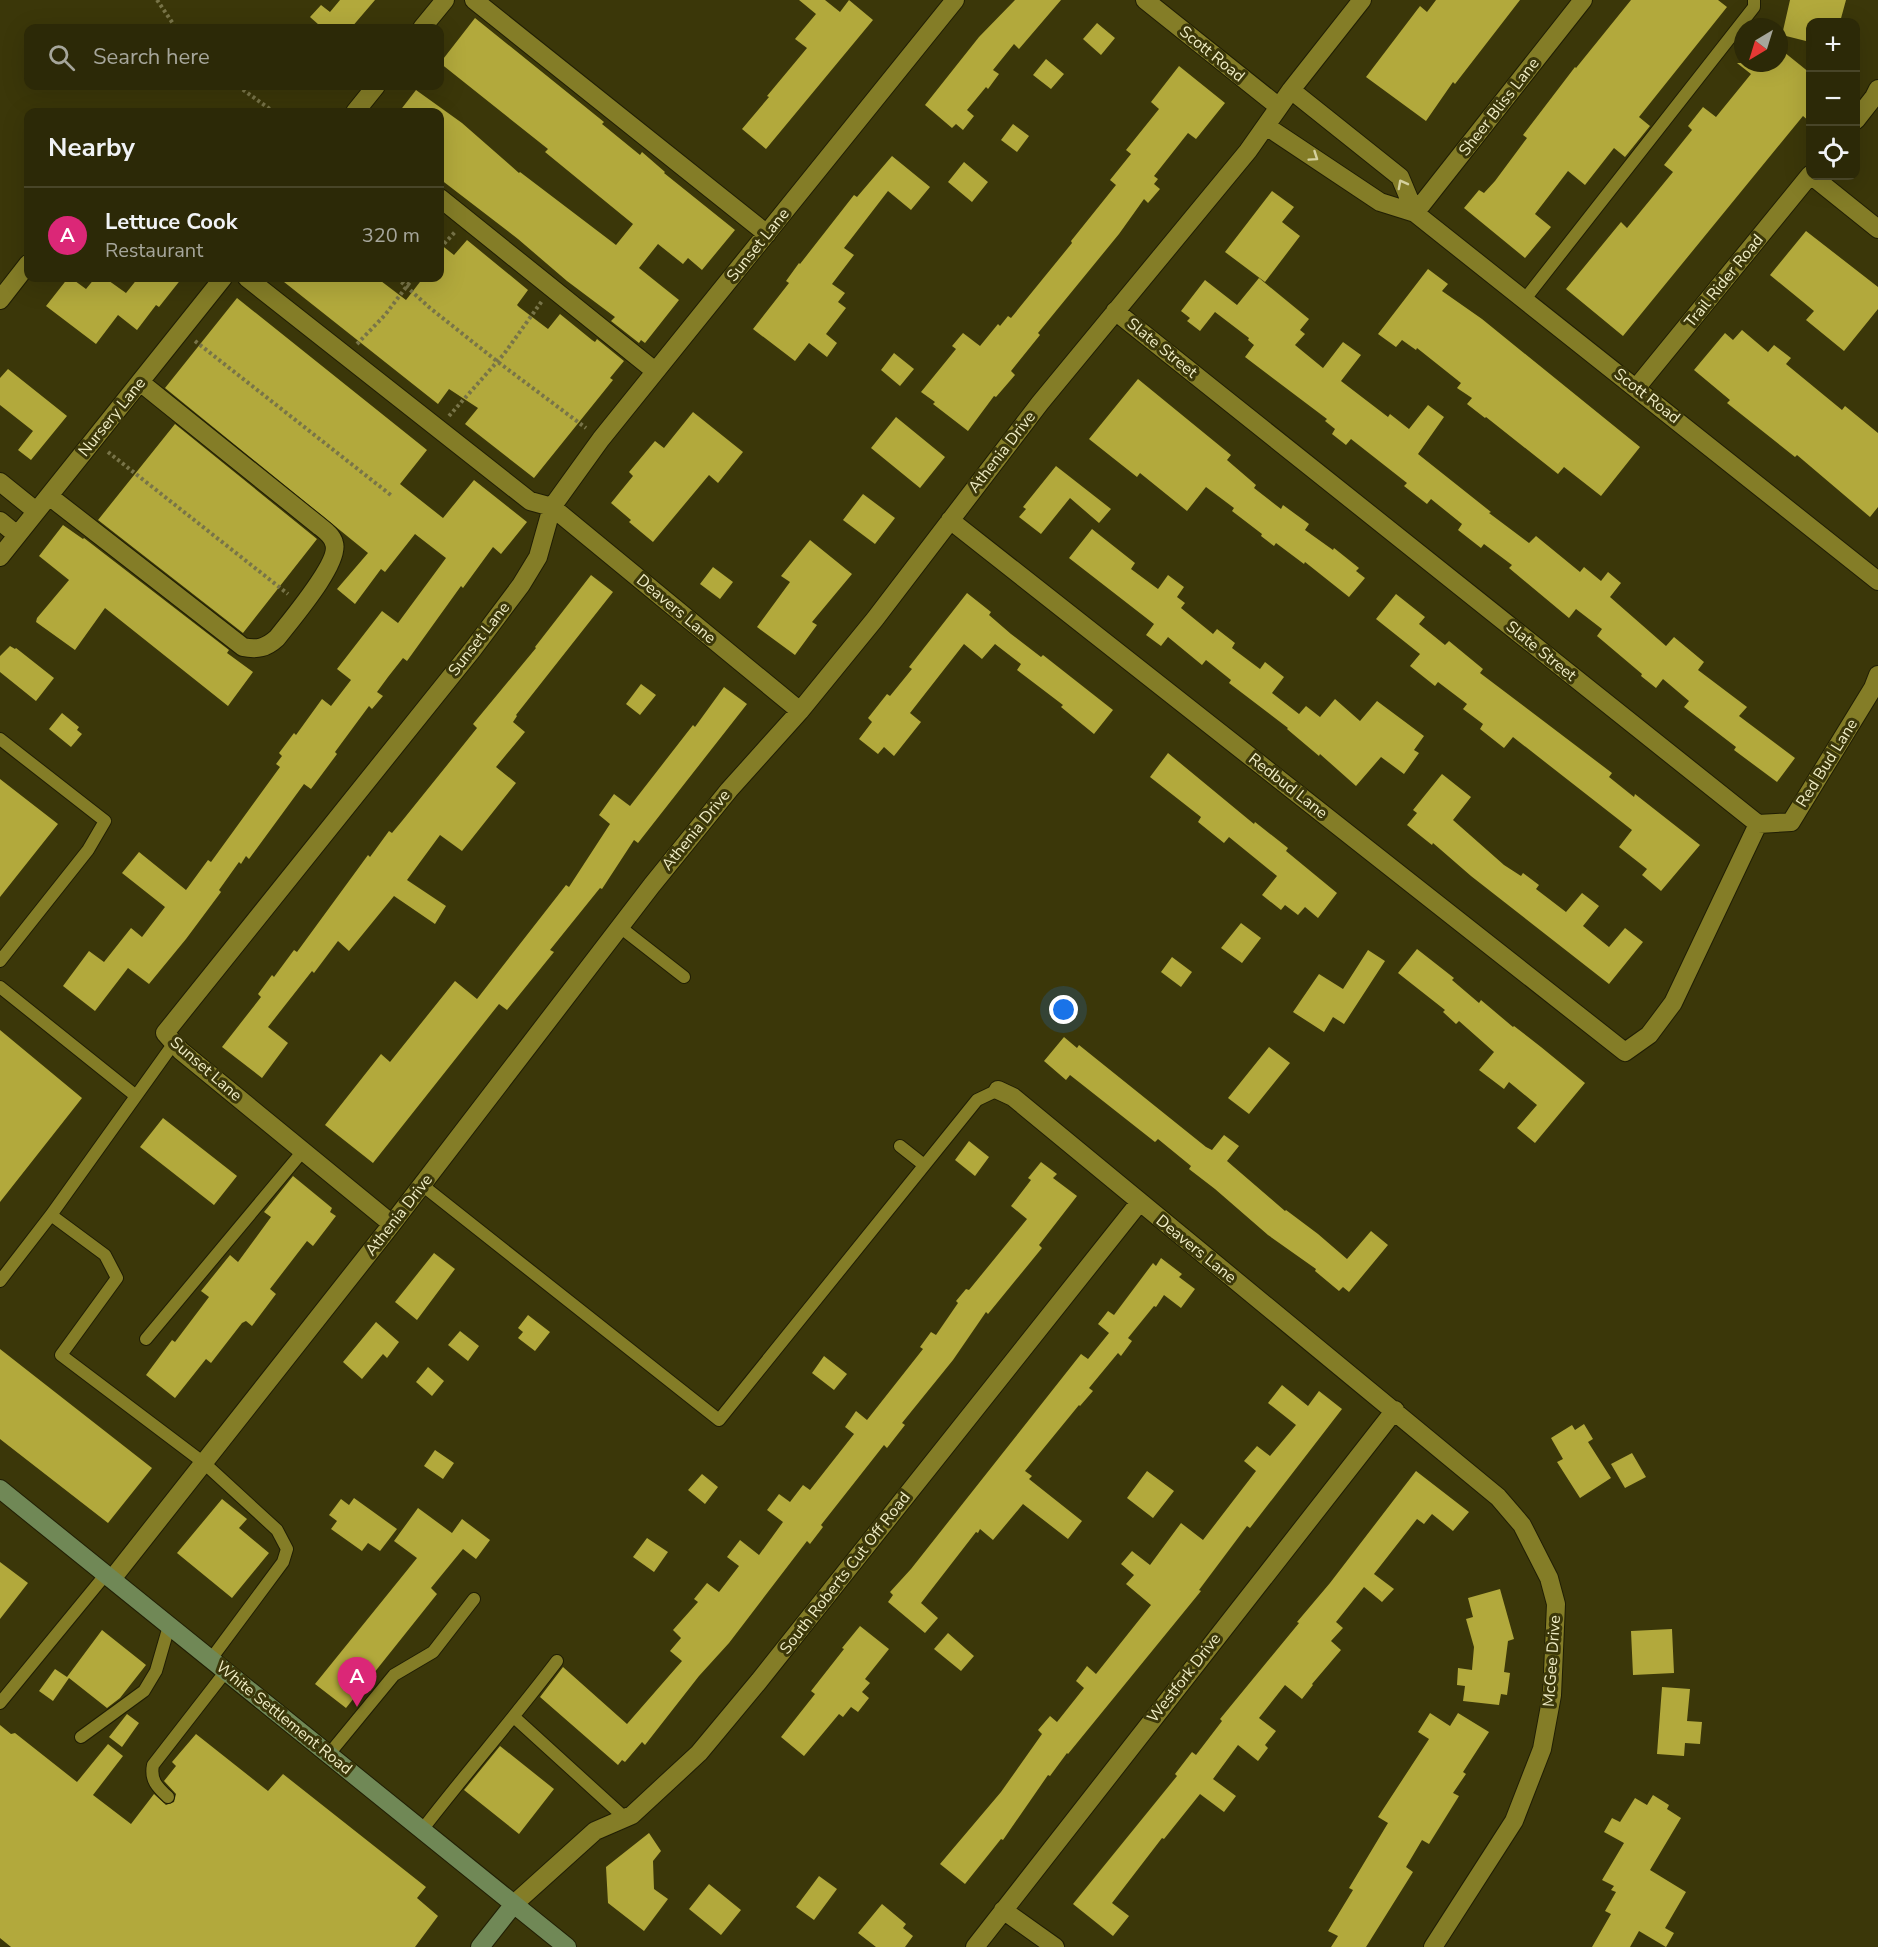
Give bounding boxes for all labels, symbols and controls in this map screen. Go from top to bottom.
north arrow [1734,18,1788,72]
map controls [1806,18,1860,180]
button: + [1806,18,1860,72]
street label: Scott Road [1175,21,1249,87]
search box [24,24,444,90]
icon: search [45,41,78,74]
text: Search here [93,42,210,72]
street label: Sheer Bliss Lane [1454,53,1544,161]
button: − [1806,72,1860,126]
button: locate [1806,126,1860,180]
text: Nearby [48,130,135,165]
one-way arrow [1308,150,1319,161]
one-way arrow [1398,180,1409,190]
street label: Sunset Lane [722,204,794,286]
text: Lettuce Cook [105,207,238,237]
text: A [60,222,75,249]
text: 320 m [362,222,420,249]
street label: Trail Rider Road [1679,230,1769,332]
text: Restaurant [105,237,203,264]
street label: Slate Street [1122,313,1202,383]
street label: Scott Road [1609,363,1685,429]
street label: Nursery Lane [73,373,151,461]
street label: Athenia Drive [963,407,1041,497]
street label: Deavers Lane [632,569,720,649]
street label: Sunset Lane [443,597,515,681]
street label: Slate Street [1501,616,1581,686]
street label: Red Bud Lane [1791,715,1863,811]
street label: Redbud Lane [1244,748,1332,824]
street label: Athenia Drive [657,785,735,875]
your location [1049,995,1078,1024]
street label: Sunset Lane [165,1032,247,1106]
street label: Athenia Drive [360,1170,438,1260]
street label: Deavers Lane [1151,1210,1241,1288]
street label: South Roberts Cut Off Road [775,1487,915,1659]
street label: McGee Drive [1538,1614,1566,1708]
street label: Westfork Drive [1142,1629,1226,1727]
street label: White Settlement Road [211,1656,357,1780]
pin: A [338,1658,376,1707]

